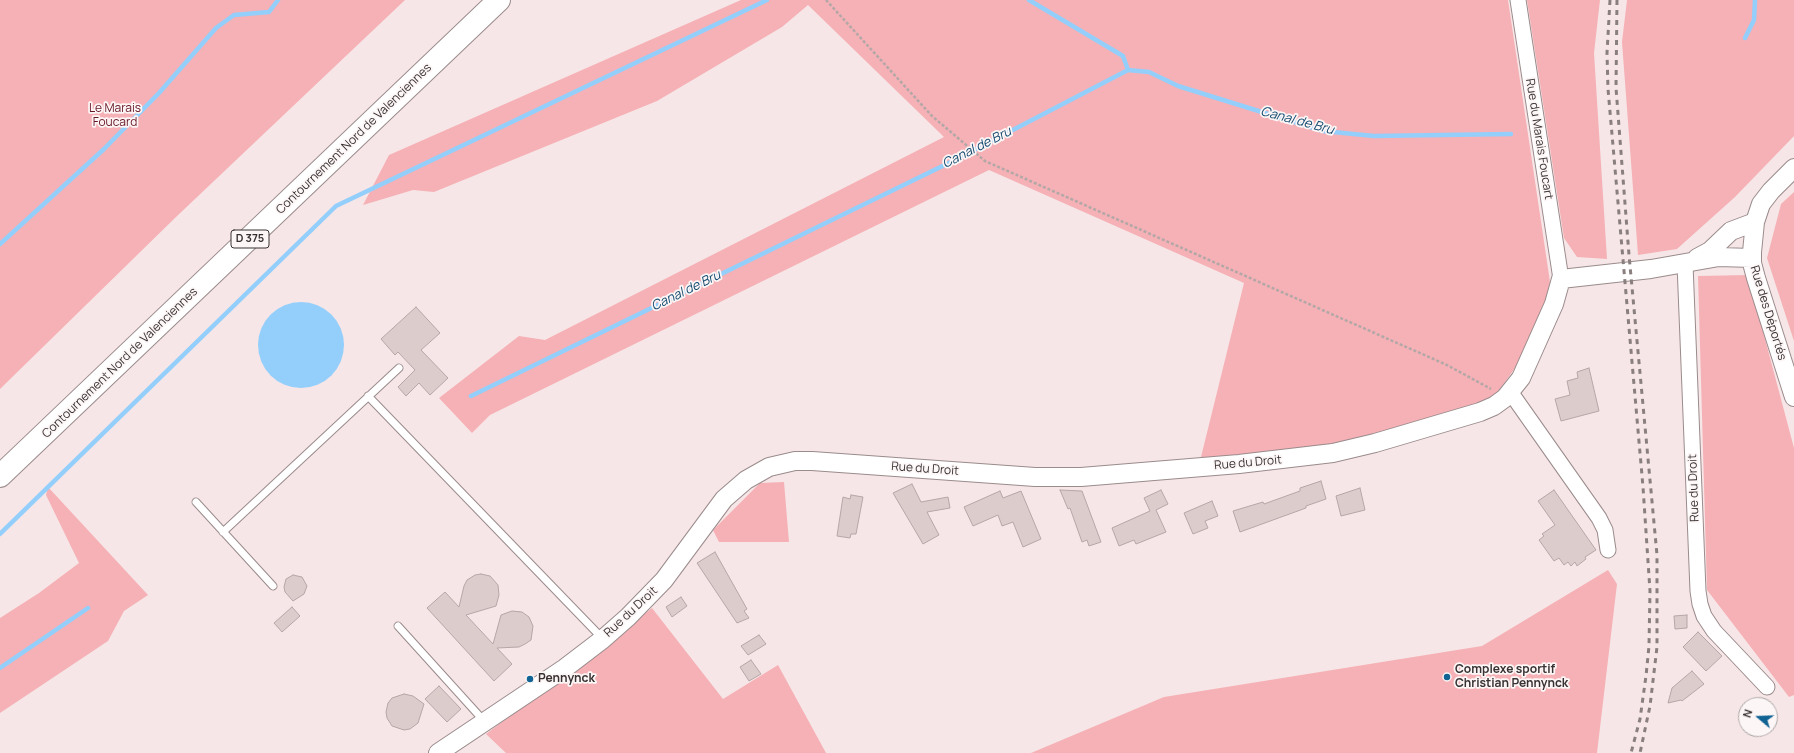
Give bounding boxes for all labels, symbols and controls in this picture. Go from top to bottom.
street label: Contournement Nord de Valenciennes [273,61,435,217]
street label: Rue du Marais Foucart [1522,78,1556,200]
park label: Le Marais Foucard [89,102,141,130]
water label: Canal de Bru [1259,104,1335,138]
water label: Canal de Bru [940,124,1014,172]
road number: D 375 [231,230,269,248]
street label: Rue des Déportés [1747,264,1789,362]
water label: Canal de Bru [649,267,723,315]
street label: Contournement Nord de Valenciennes [39,285,201,441]
street label: Rue du Droit [1214,453,1282,473]
street label: Rue du Droit [1686,454,1702,522]
street label: Rue du Droit [891,459,959,479]
street label: Rue du Droit [601,584,661,640]
place label: Complexe sportif Christian Pennynck [1455,663,1568,691]
place label: Pennynck [538,672,595,686]
marker: Complexe sportif Christian Pennynck [1442,672,1452,682]
marker: Pennynck [525,674,535,684]
north arrow [1738,697,1778,737]
text: N [1739,707,1756,719]

